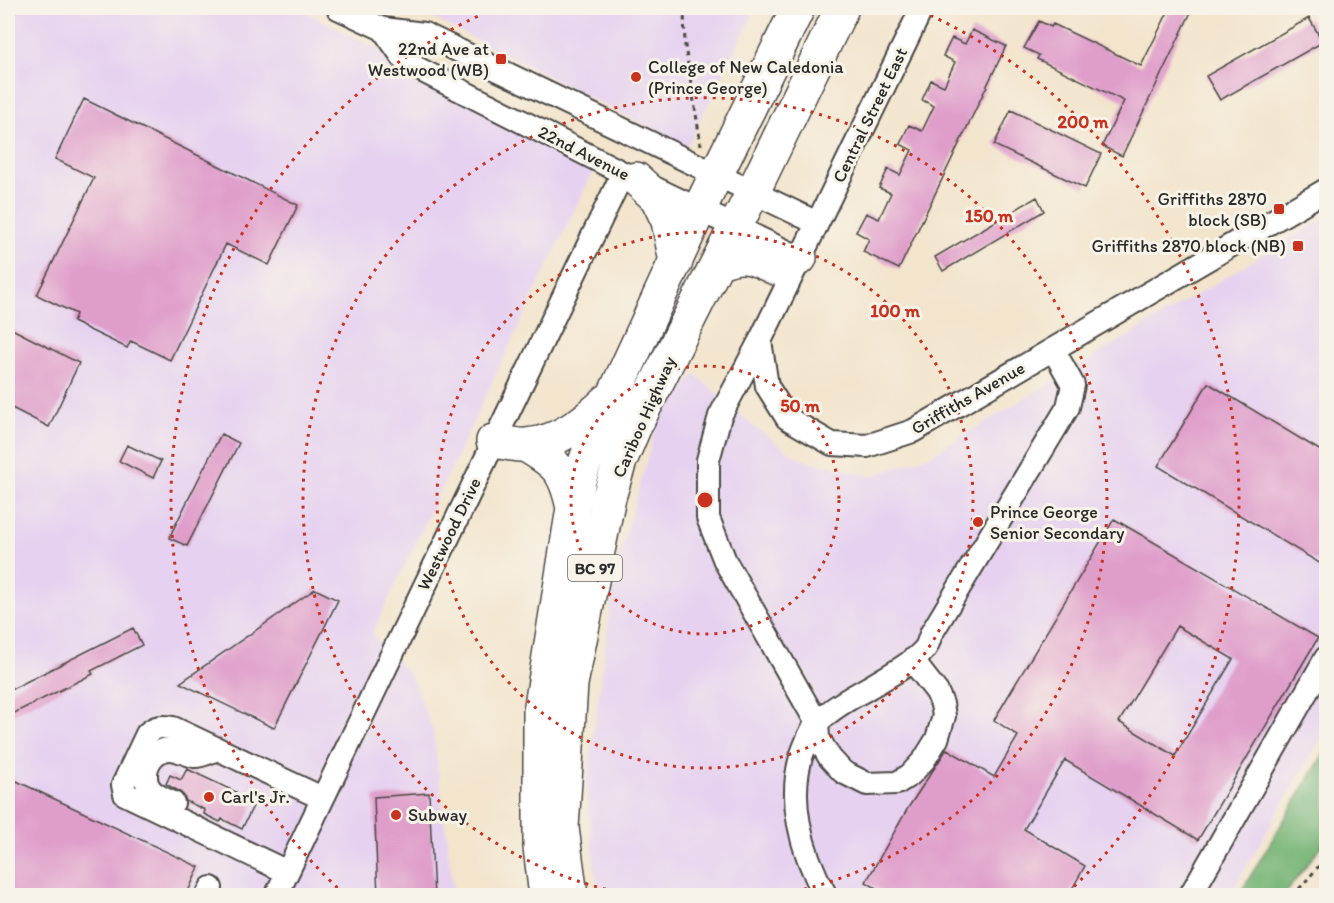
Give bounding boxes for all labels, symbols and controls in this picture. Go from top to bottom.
place label: 22nd Ave at Westwood (WB) [368,38,489,81]
street label: Central Street East [828,44,912,186]
marker: 22nd Ave at Westwood (WB) [494,52,508,66]
place label: College of New Caledonia (Prince George) [648,56,844,99]
marker: College of New Caledonia (Prince George) [629,70,643,84]
text: 200 m [1058,111,1109,133]
street label: 22nd Avenue [534,121,634,185]
place label: Griffiths 2870 block (SB) [1157,188,1267,231]
marker: Griffiths 2870 block (SB) [1272,202,1286,216]
text: 150 m [965,205,1014,227]
place label: Griffiths 2870 block (NB) [1092,235,1286,257]
marker: Griffiths 2870 block (NB) [1291,239,1305,253]
text: 100 m [870,300,921,322]
street label: Cariboo Highway [607,352,681,481]
street label: Griffiths Avenue [907,357,1029,439]
text: 50 m [780,395,821,417]
street label: Westwood Drive [412,474,486,594]
centre of rings [695,490,715,510]
place label: Prince George Senior Secondary [990,501,1125,544]
marker: Prince George Senior Secondary [971,515,985,529]
road number: BC 97 [568,555,622,581]
place label: Carl's Jr. [221,786,290,808]
marker: Carl's Jr. [202,790,216,804]
place label: Subway [408,804,468,826]
marker: Subway [389,808,403,822]

